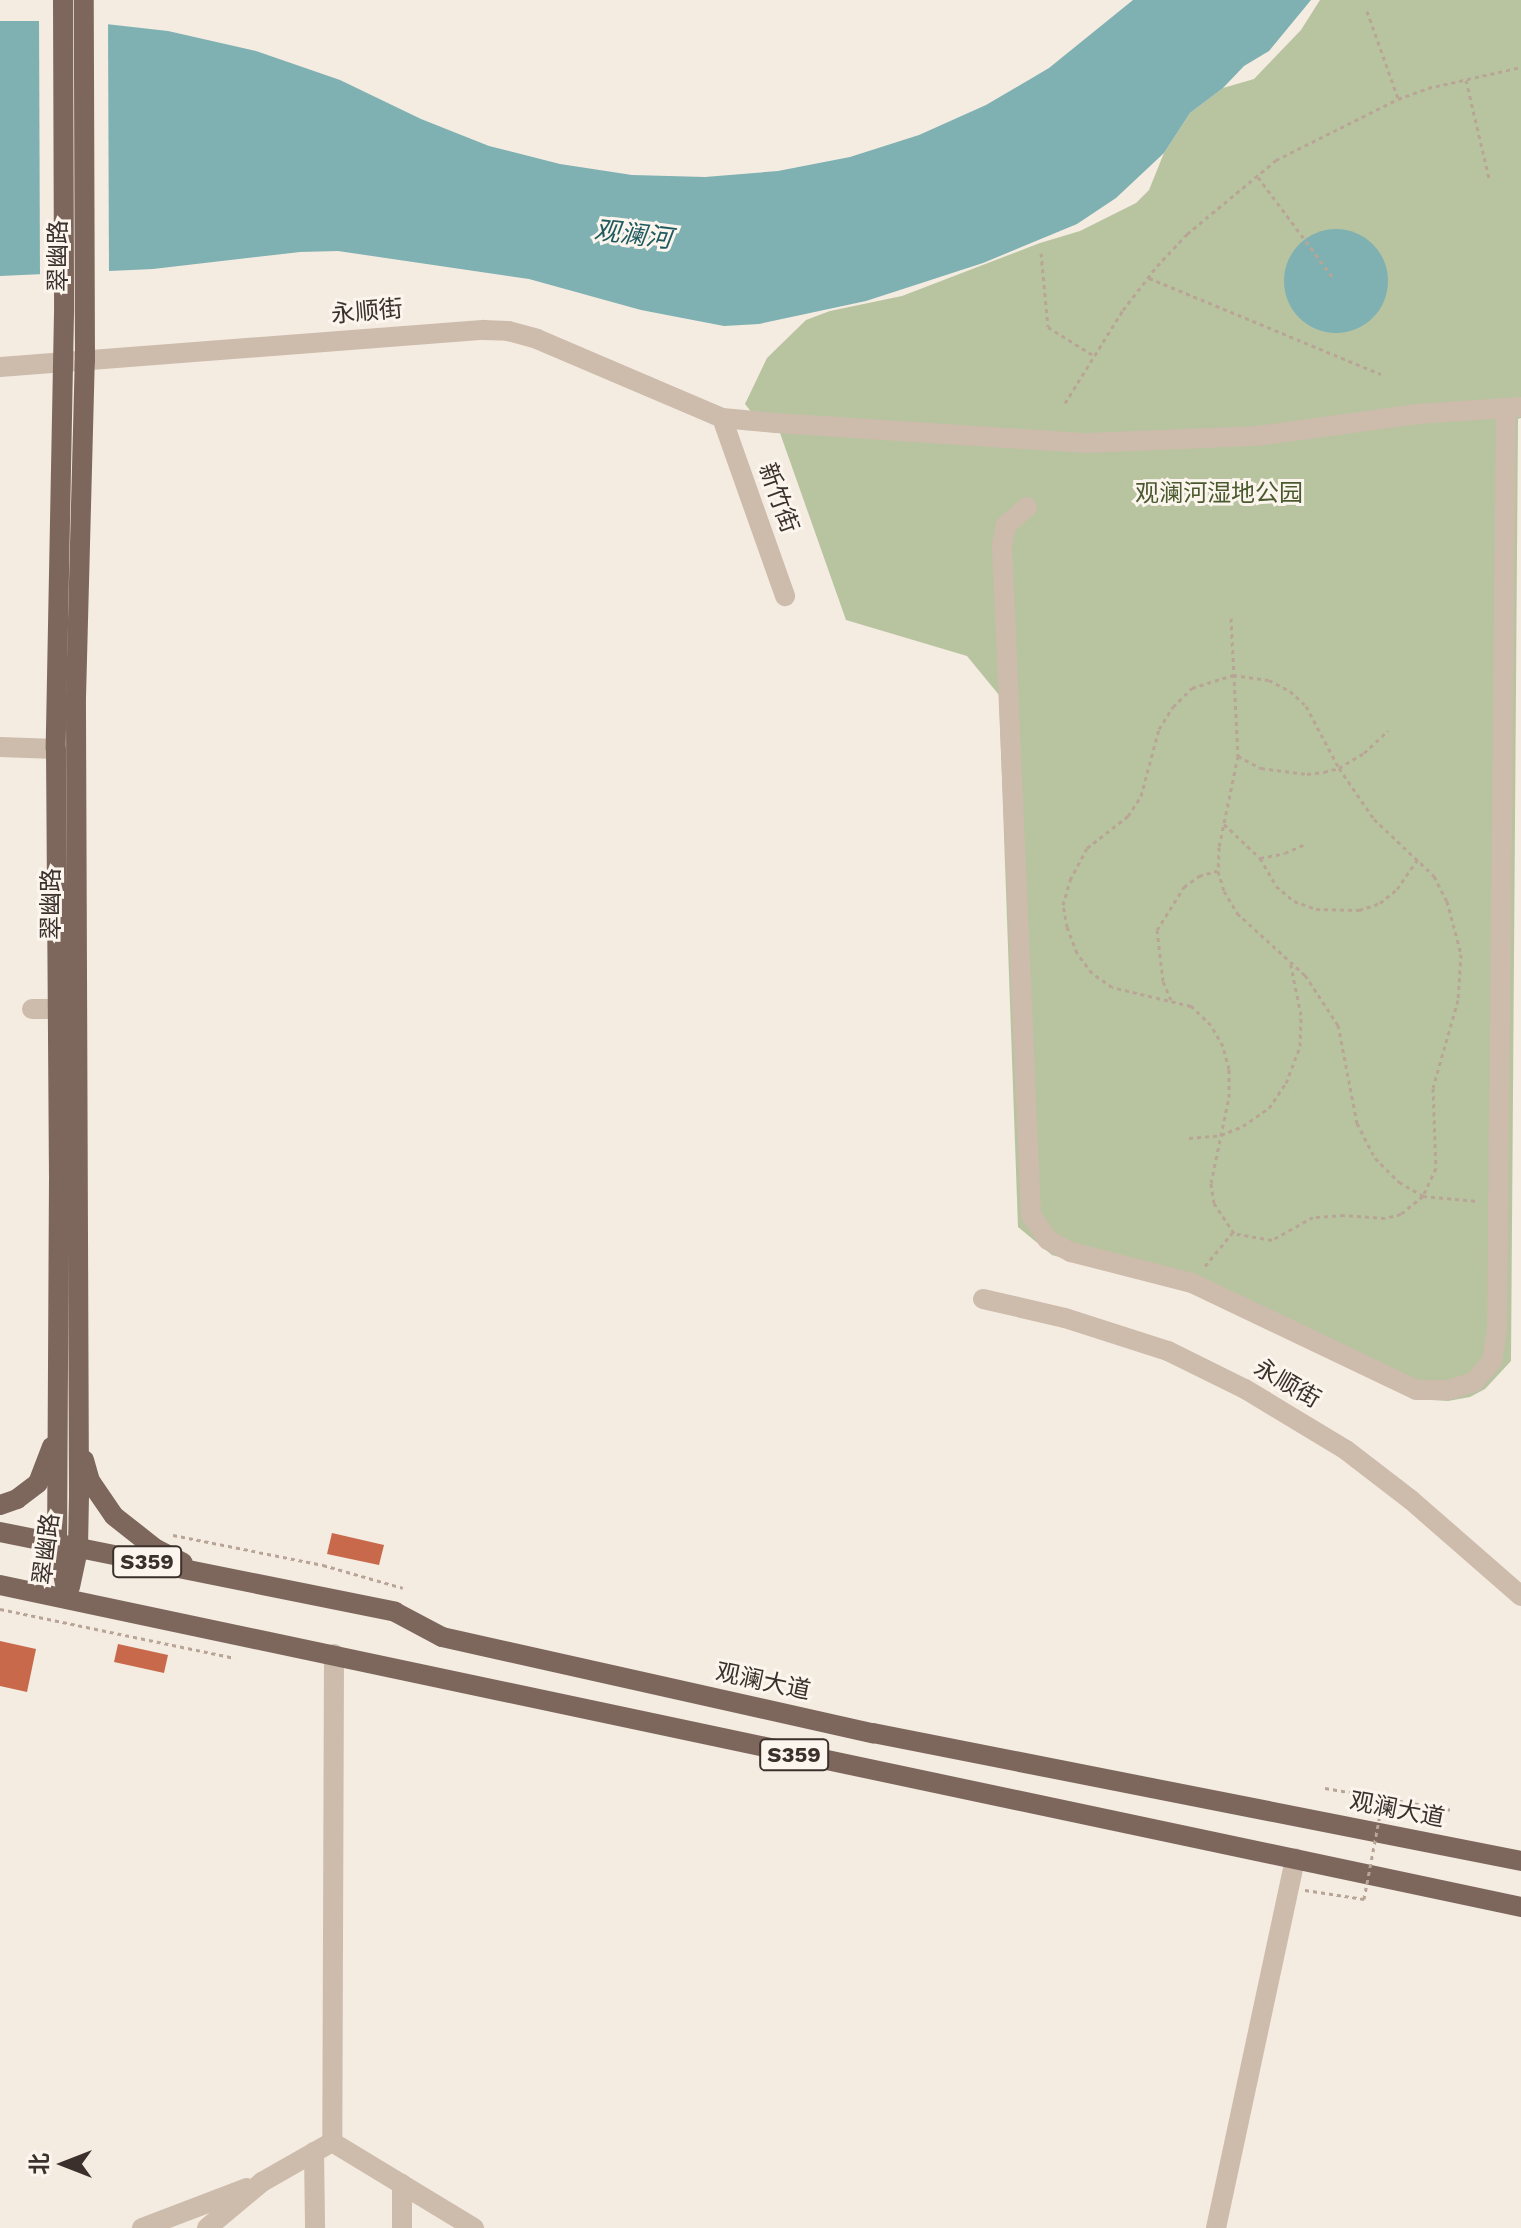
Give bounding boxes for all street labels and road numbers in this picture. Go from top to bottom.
street label: 翠幽路 [45,220,73,292]
street label: 永顺街 [330,295,404,329]
street label: 新竹街 [752,459,804,537]
street label: 翠幽路 [38,868,66,940]
street label: 永顺街 [1249,1354,1325,1414]
street label: 翠幽路 [28,1512,66,1586]
road number: S359 [111,1544,183,1580]
street label: 观澜大道 [713,1658,813,1706]
road number: S359 [758,1737,830,1773]
street label: 观澜大道 [1347,1787,1447,1833]

